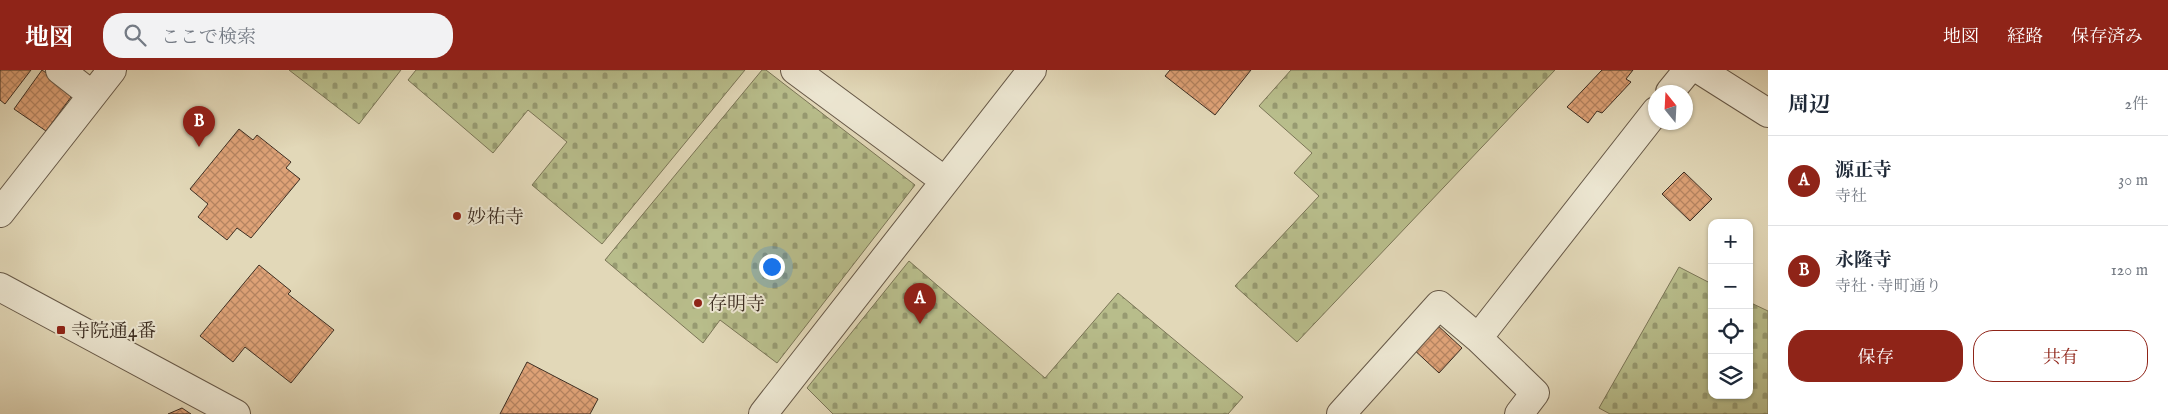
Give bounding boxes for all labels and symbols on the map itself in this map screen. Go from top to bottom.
north arrow [1648,85,1693,130]
pin: B [183,106,215,147]
place label: 妙祐寺 [467,206,524,230]
marker: 妙祐寺 [451,210,463,222]
your location [759,254,785,280]
pin: A [904,283,936,324]
place label: 存明寺 [708,293,765,317]
marker: 存明寺 [692,297,704,309]
place label: 寺院通4番 [71,320,156,344]
marker: 寺院通4番 [55,324,67,336]

